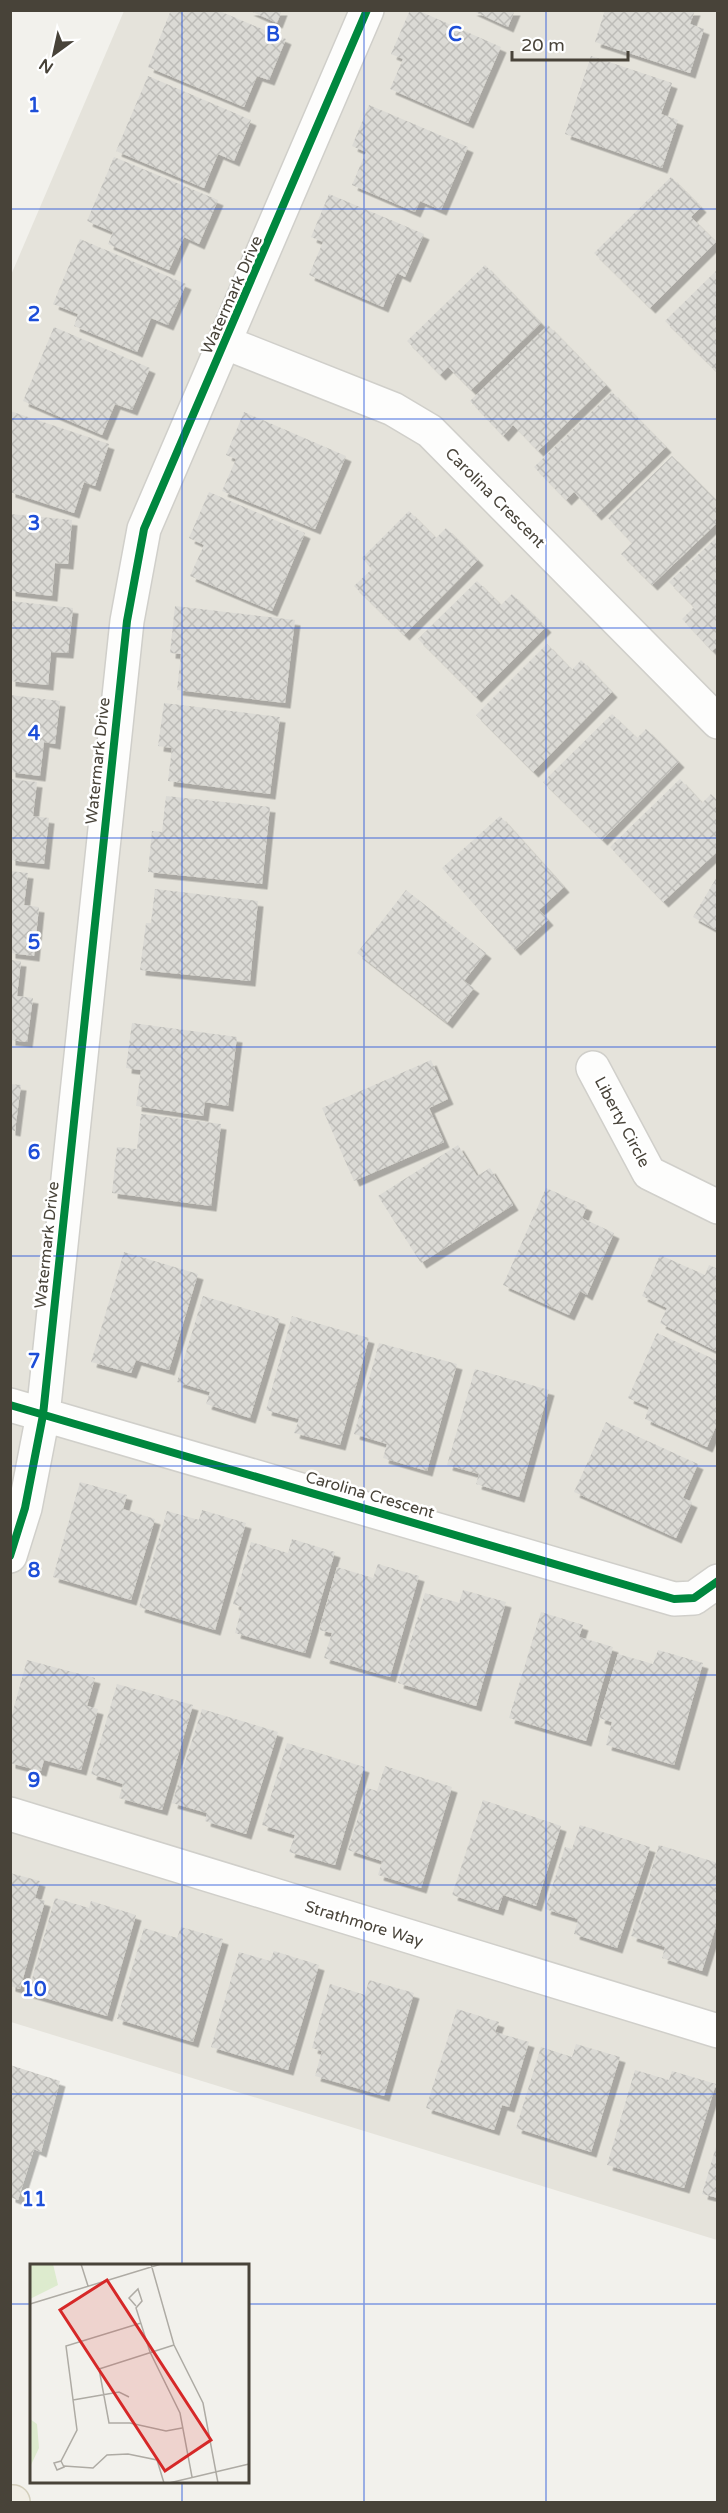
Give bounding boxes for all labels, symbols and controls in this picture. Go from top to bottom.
text: B [266,23,280,47]
text: C [448,23,462,47]
north arrow [24,24,84,84]
scale bar [512,24,628,62]
text: 20 m [521,34,565,56]
text: N [36,54,57,78]
text: 1 [28,94,40,118]
street label: Watermark Drive [197,233,267,357]
text: 2 [28,303,40,327]
street label: Carolina Crescent [441,444,549,552]
text: 3 [28,512,40,536]
street label: Watermark Drive [81,696,115,826]
text: 4 [28,722,41,746]
text: 5 [28,931,40,955]
street label: Liberty Circle [590,1073,654,1171]
text: 6 [28,1141,40,1165]
street label: Watermark Drive [30,1180,64,1310]
text: 7 [28,1350,40,1374]
street label: Carolina Crescent [303,1467,437,1523]
text: 8 [28,1559,40,1583]
text: 9 [28,1769,40,1793]
street label: Strathmore Way [302,1896,426,1952]
text: 10 [21,1978,47,2002]
text: 11 [21,2188,47,2212]
inset map [30,2264,249,2483]

